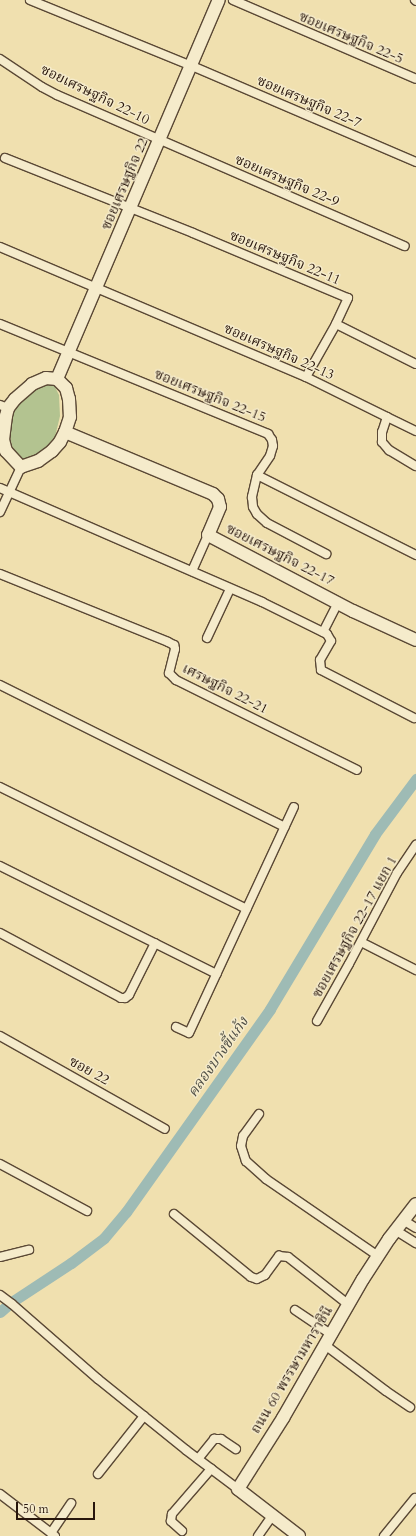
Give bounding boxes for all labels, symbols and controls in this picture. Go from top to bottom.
street label: ซอยเศรษฐกิจ 22-5 [296,8,406,68]
street label: ซอยเศรษฐกิจ 22-10 [38,61,152,129]
street label: ซอยเศรษฐกิจ 22-7 [254,72,364,132]
street label: ซอยเศรษฐกิจ 22 [98,135,152,233]
street label: ซอยเศรษฐกิจ 22-9 [232,151,342,211]
street label: ซอยเศรษฐกิจ 22-11 [227,227,343,289]
street label: ซอยเศรษฐกิจ 22-13 [221,320,337,384]
street label: ซอยเศรษฐกิจ 22-15 [152,366,268,426]
street label: ซอยเศรษฐกิจ 22-17 [223,521,337,589]
street label: เศรษฐกิจ 22-21 [179,660,271,718]
street label: ซอยเศรษฐกิจ 22-17 แยก 1 [309,853,401,1001]
water label: คลองบางขี้แก้ง [184,1013,252,1101]
street label: ซอย 22 [66,1053,112,1089]
street label: ถนน 60 พรรษามหาราชินี [247,1303,337,1437]
scale bar [18,1494,97,1520]
text: 50 m [23,1501,49,1517]

